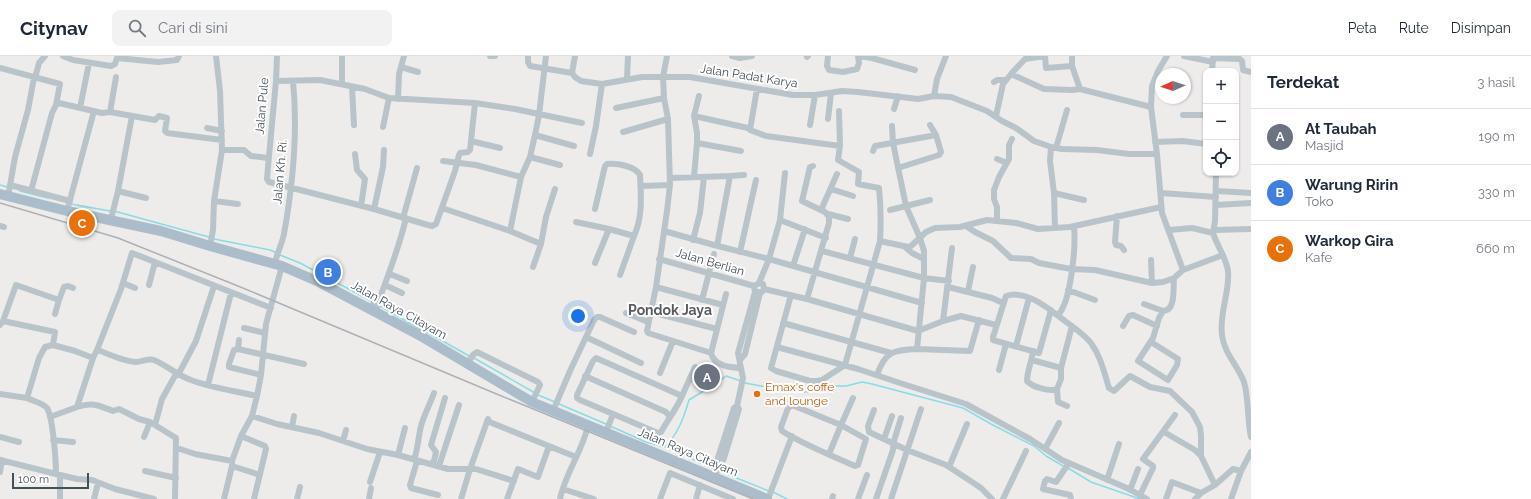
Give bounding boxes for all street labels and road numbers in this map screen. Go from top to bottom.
street label: Jalan Padat Karya [699,61,799,91]
street label: Jalan Pule [253,77,271,135]
street label: Jalan Kh. Ri. [270,139,290,205]
street label: Jalan Berlian [674,246,746,278]
street label: Jalan Raya Citayam [349,278,449,342]
street label: Jalan Raya Citayam [636,425,740,479]

